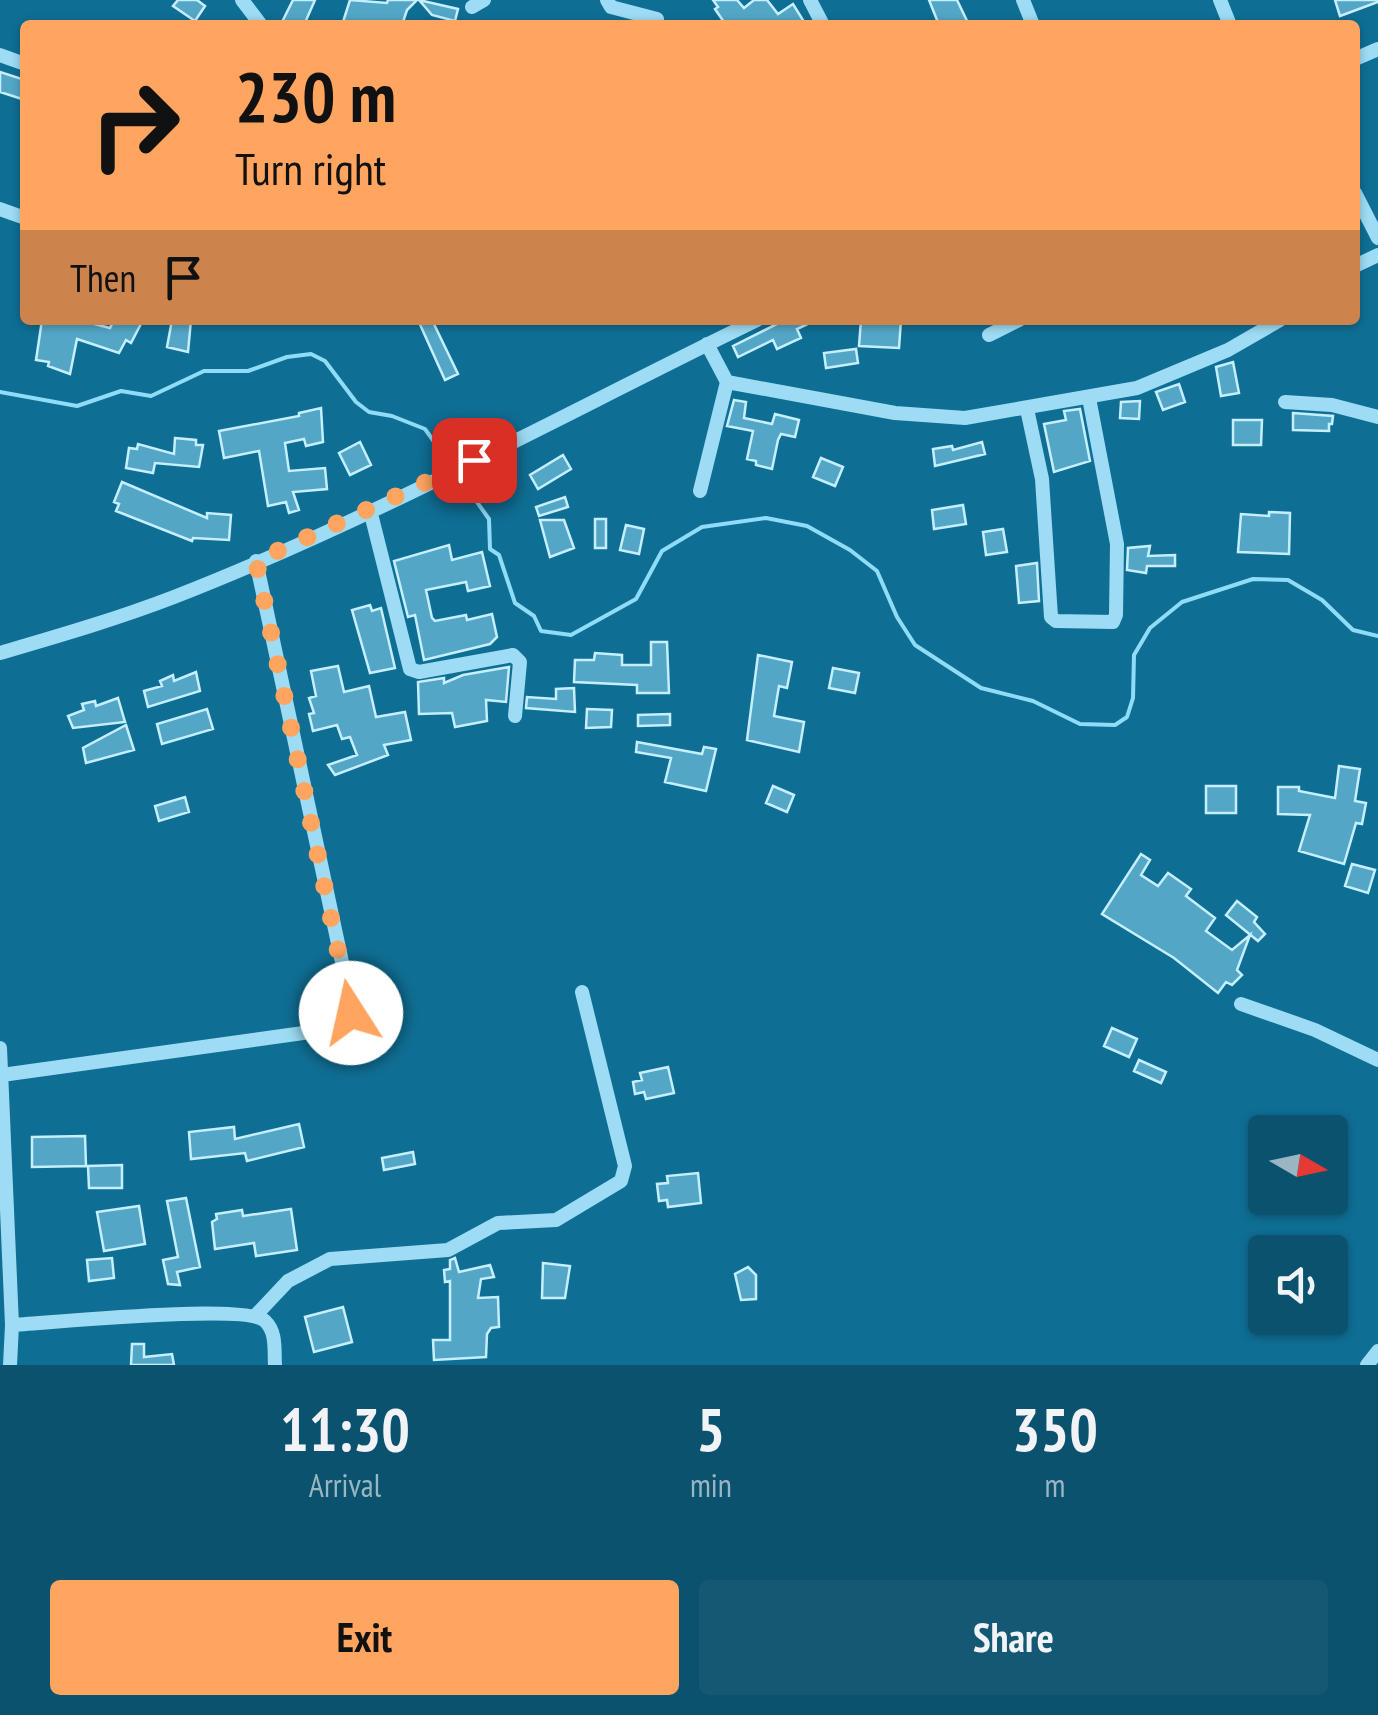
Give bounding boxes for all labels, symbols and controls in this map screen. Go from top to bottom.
text: 230 m [235,51,396,141]
icon: right [70,60,200,190]
text: Turn right [235,139,386,197]
icon: arrive [156,250,211,305]
text: Then [70,253,136,302]
pin [432,418,517,503]
icon: arrive [447,433,502,488]
position arrow [299,961,403,1065]
north arrow [1248,1115,1348,1215]
map controls [1248,1115,1348,1335]
button: sound [1248,1235,1348,1335]
text: 11:30 [280,1390,410,1468]
text: 5 [697,1390,725,1468]
text: 350 [1012,1390,1098,1468]
text: Arrival [309,1464,381,1506]
text: min [690,1464,732,1506]
text: m [1044,1464,1065,1506]
button: Exit [50,1580,679,1695]
button: Share [699,1580,1328,1695]

